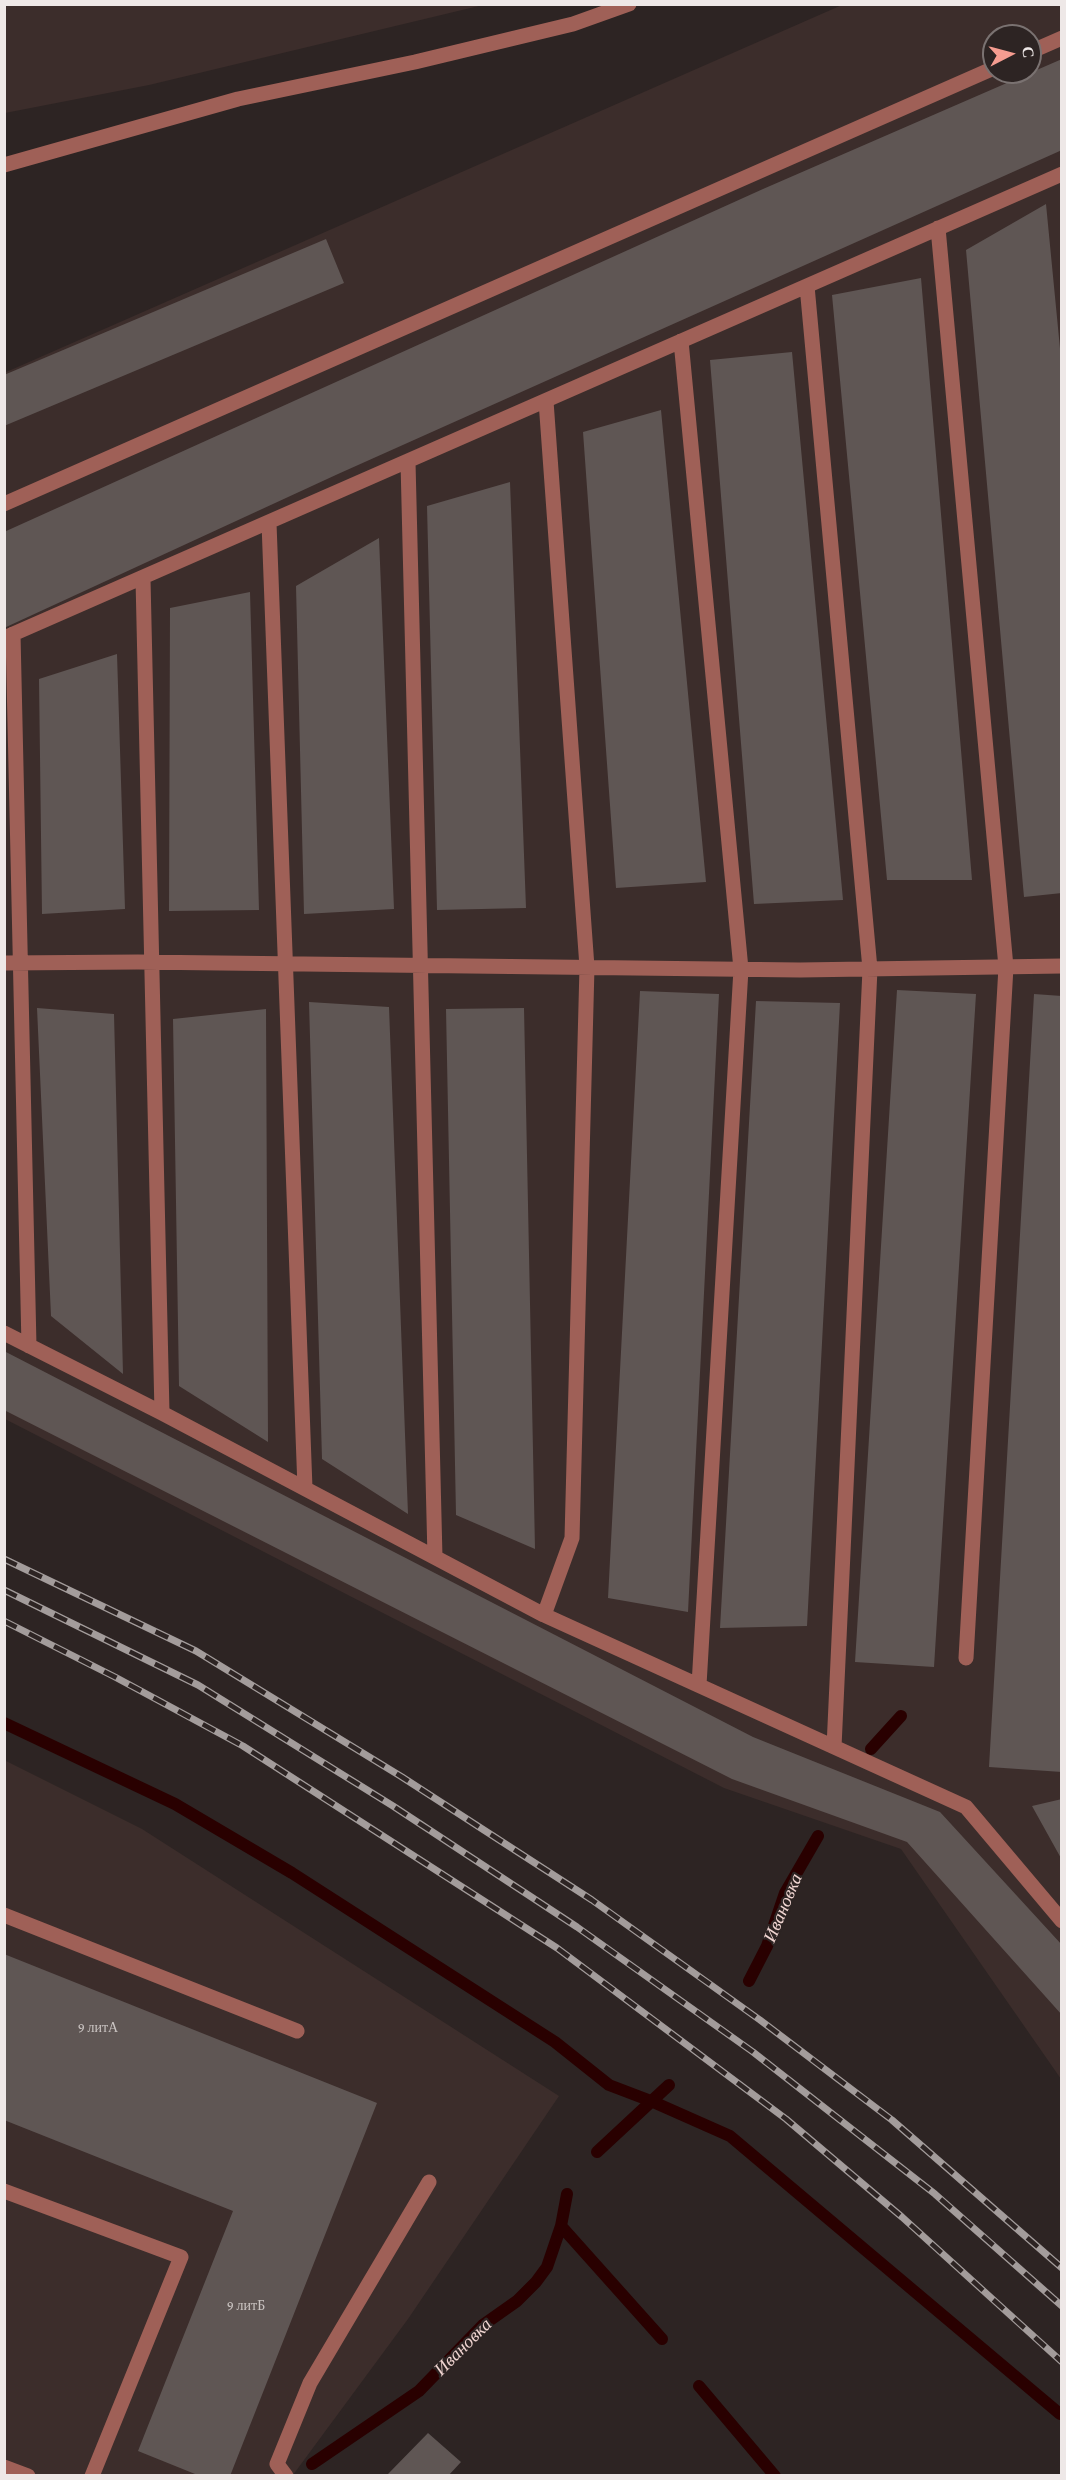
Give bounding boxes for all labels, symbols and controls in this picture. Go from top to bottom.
north arrow [982,24,1042,84]
text: С [1019,46,1037,59]
water label: Ивановка [759,1870,807,1946]
house number: 9 литА [78,2020,118,2036]
house number: 9 литБ [227,2298,265,2314]
water label: Ивановка [430,2314,496,2380]

